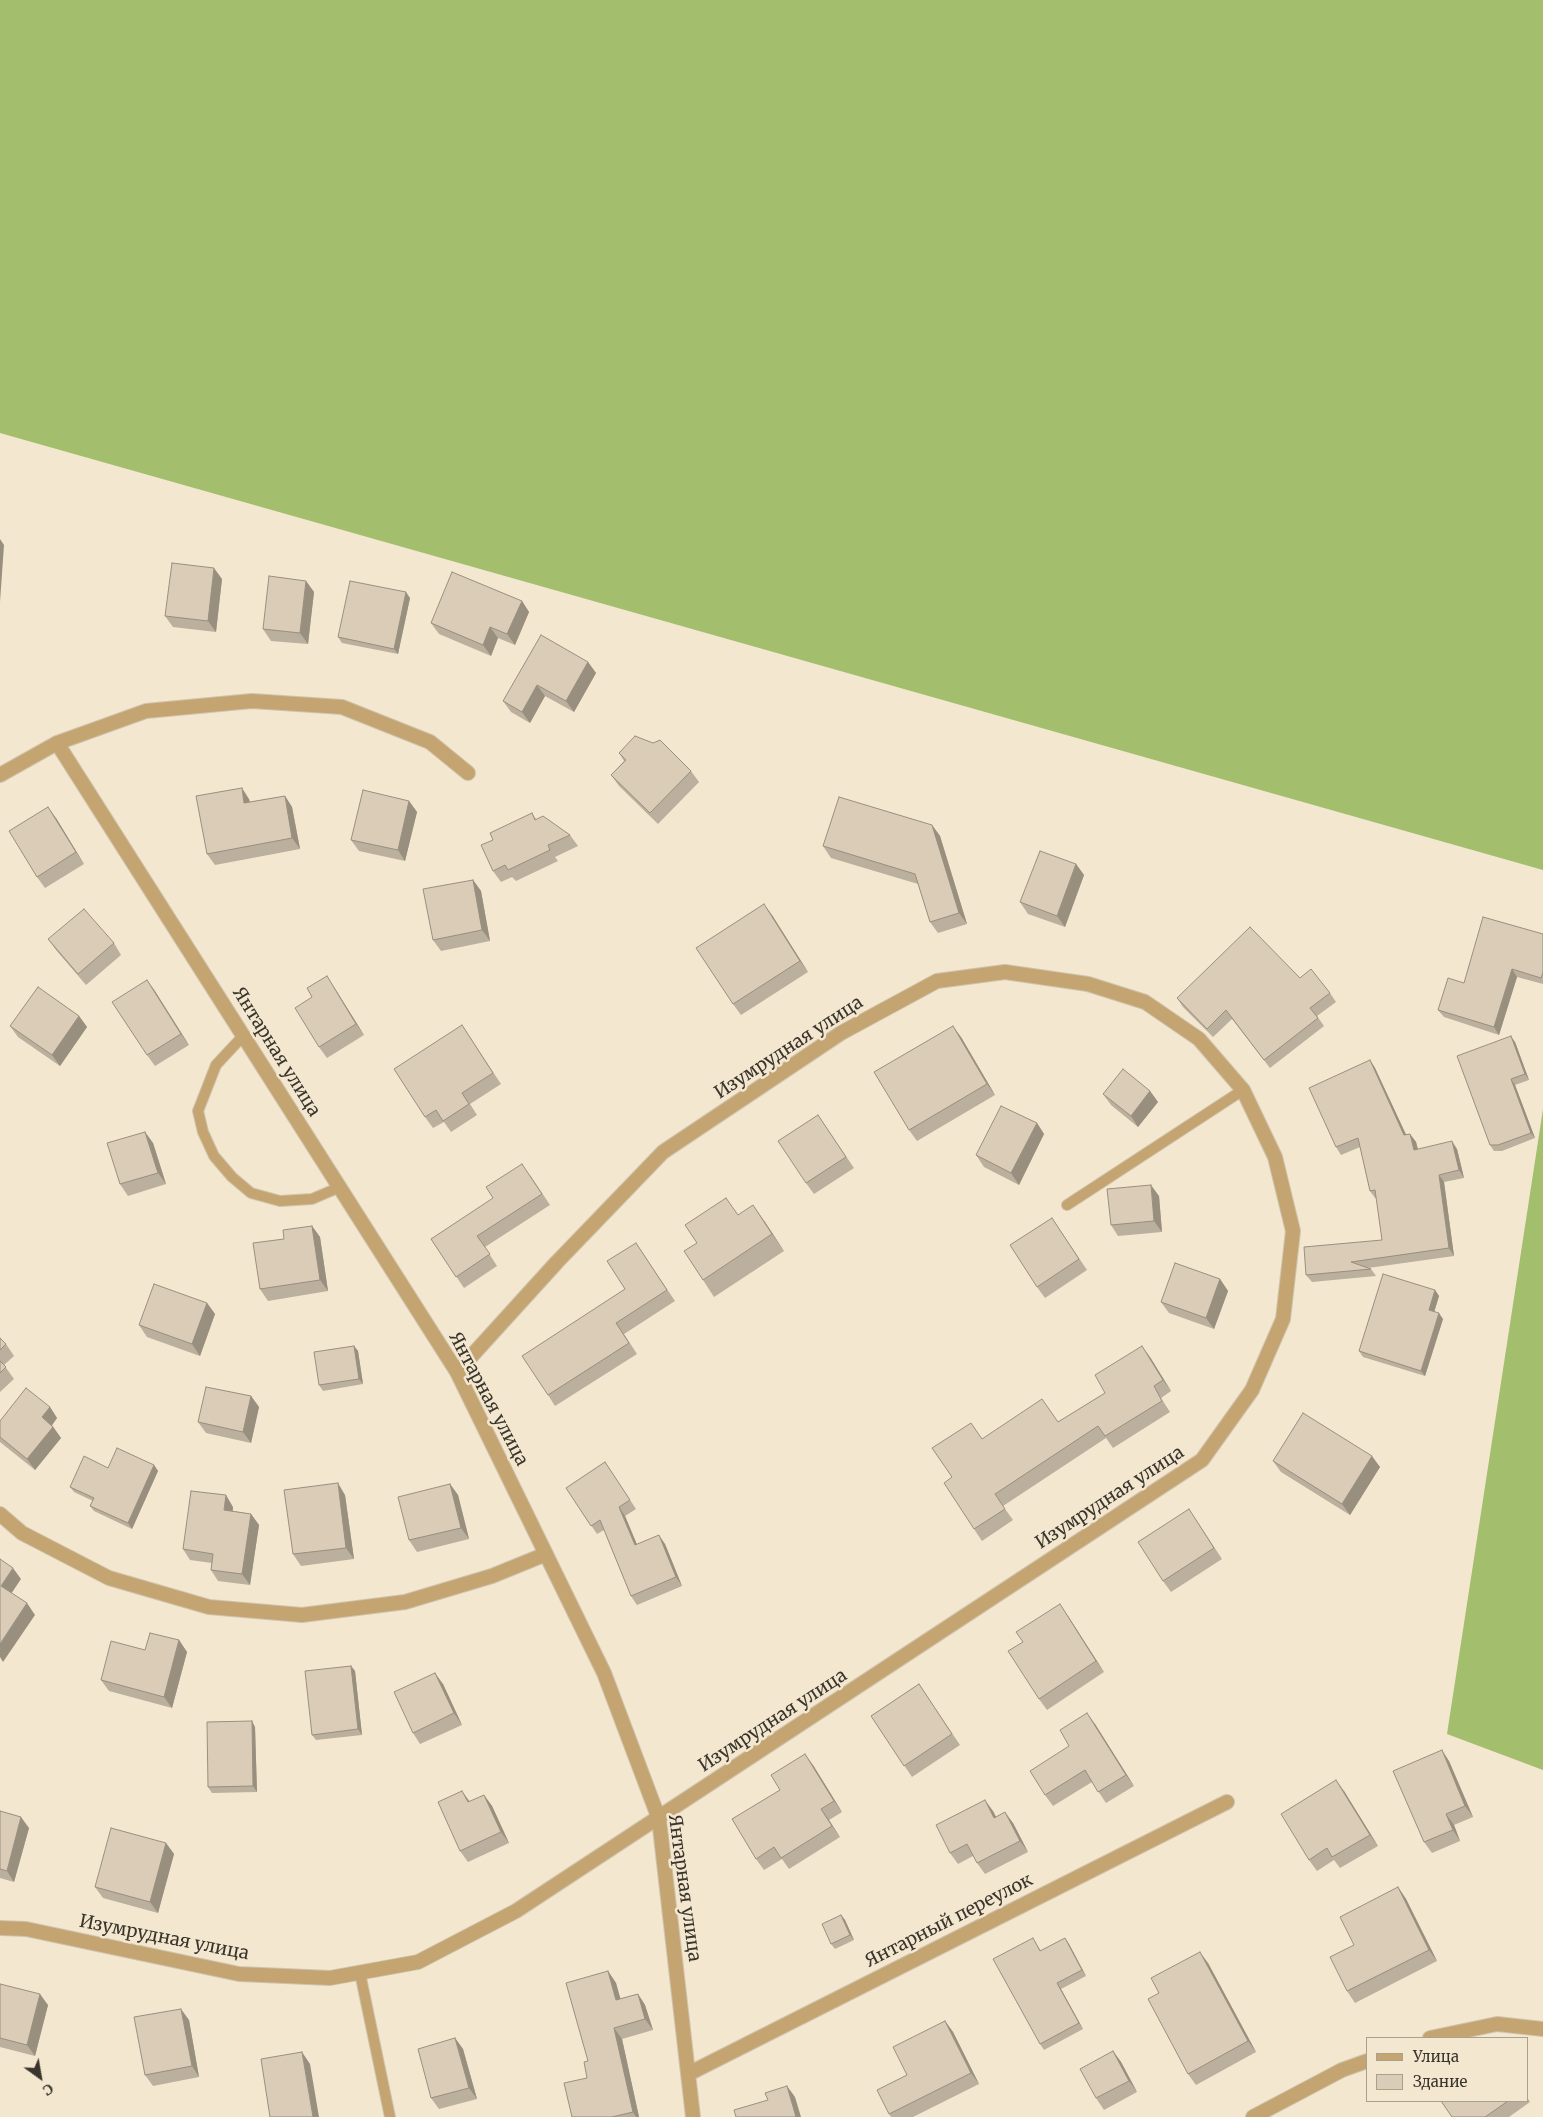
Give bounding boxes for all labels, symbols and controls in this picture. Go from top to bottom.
street label: Янтарная улица [228,983,324,1121]
street label: Изумрудная улица [711,992,867,1104]
street label: Янтарная улица [444,1328,532,1470]
street label: Изумрудная улица [1032,1442,1188,1554]
street label: Изумрудная улица [695,1665,851,1777]
street label: Янтарная улица [663,1813,705,1963]
street label: Янтарный переулок [862,1869,1036,1973]
street label: Изумрудная улица [77,1911,251,1965]
legend [1366,2037,1528,2102]
text: Улица [1413,2047,1459,2066]
north arrow [15,2052,65,2102]
text: Здание [1413,2072,1467,2091]
text: С [39,2080,57,2100]

